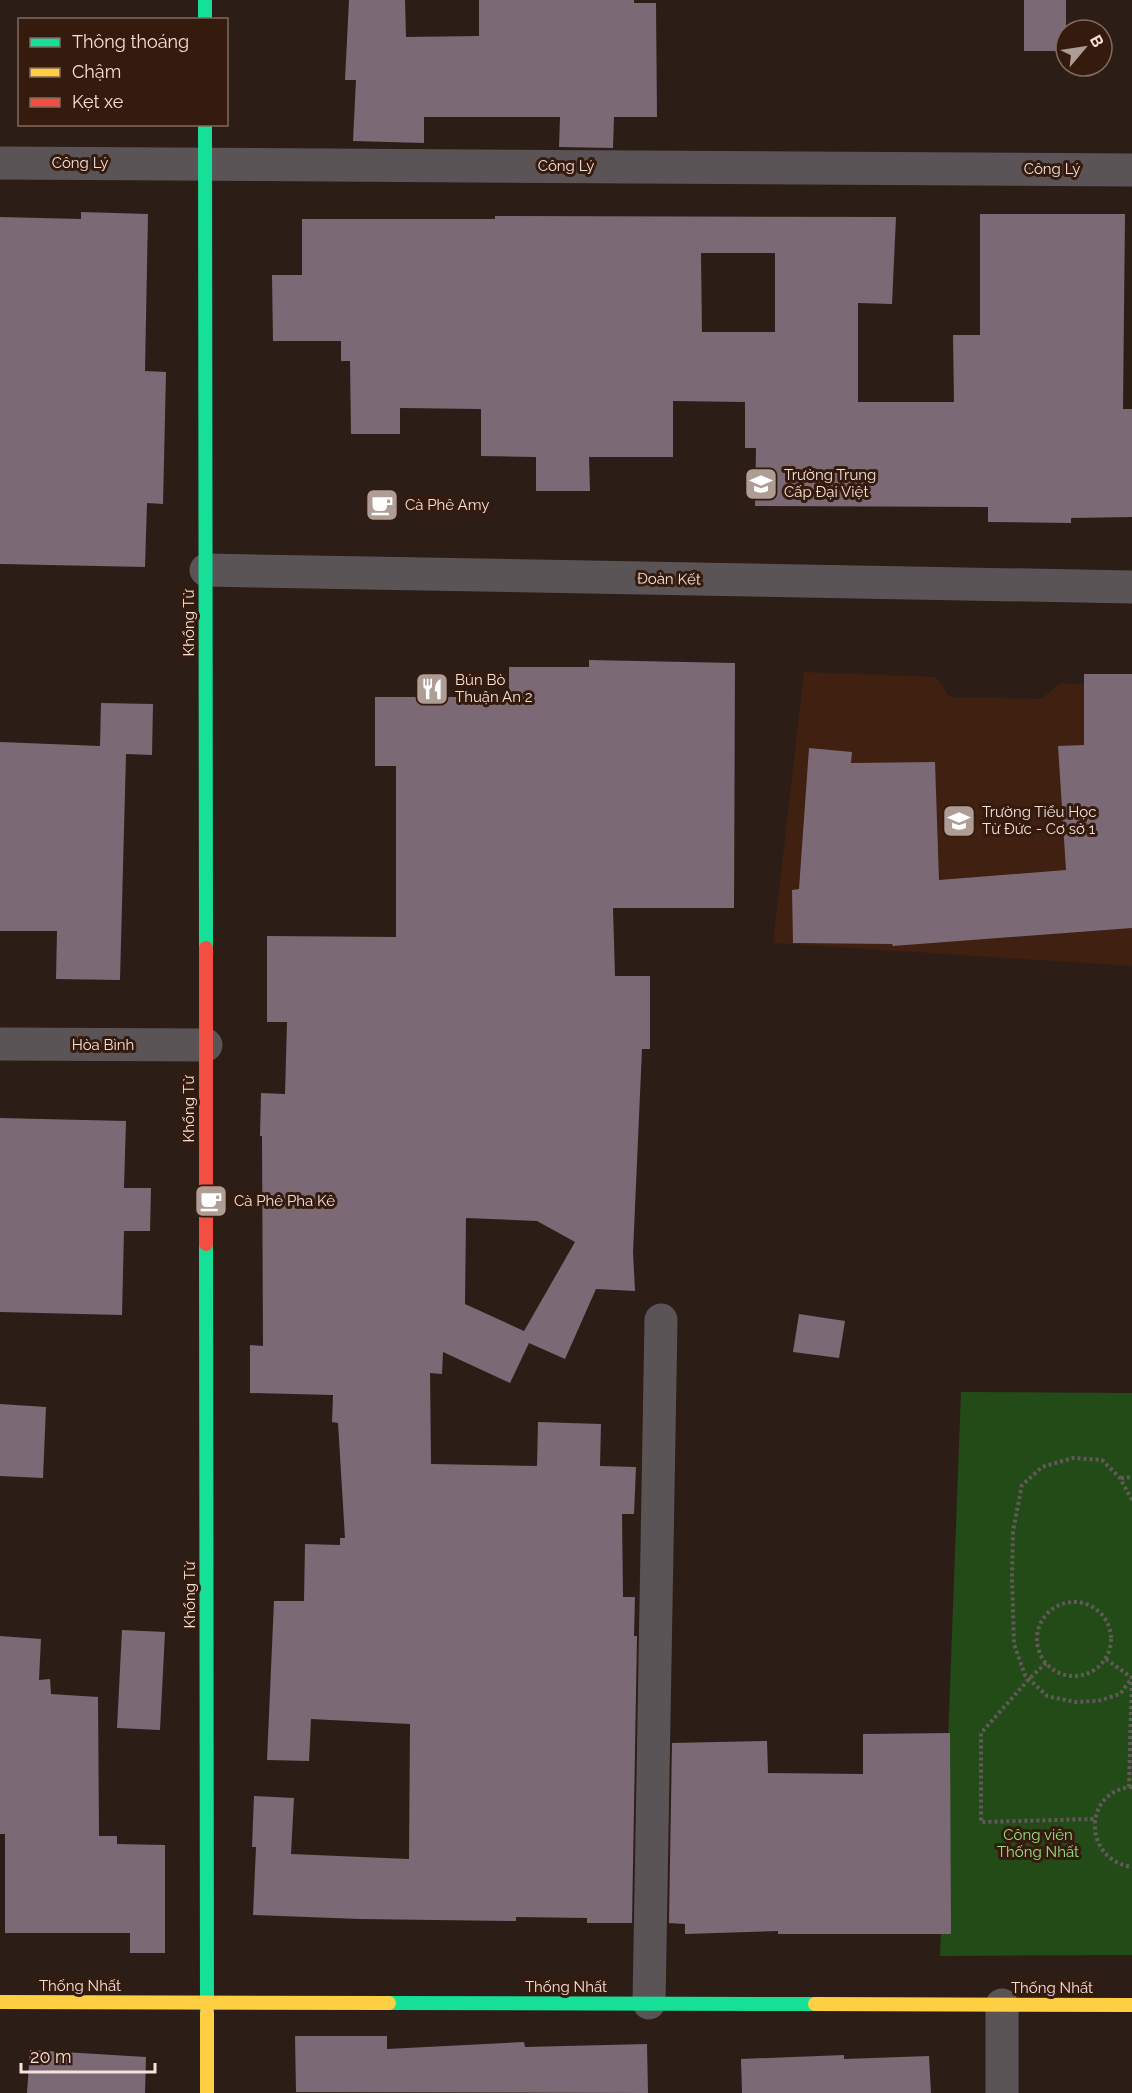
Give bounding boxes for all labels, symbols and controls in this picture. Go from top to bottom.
legend [18,18,228,126]
north arrow [1054,18,1114,78]
text: Thông thoáng [72,31,189,52]
text: B [1086,32,1108,50]
text: Chậm [72,61,121,82]
text: Kẹt xe [72,91,124,112]
street label: Công Lý [52,154,108,172]
street label: Công Lý [538,157,594,175]
street label: Công Lý [1024,160,1080,178]
school or university icon: Trường Trung Cấp Đại Việt [743,466,779,502]
place label: Trường Trung Cấp Đại Việt [784,466,876,501]
cafe icon: Cà Phê Amy [364,487,400,523]
place label: Cà Phê Amy [405,496,489,514]
street label: Đoàn Kết [637,569,701,589]
street label: Khổng Tử [180,589,198,656]
restaurant icon: Bún Bò Thuận An 2 [414,671,450,707]
place label: Bún Bò Thuận An 2 [455,671,533,706]
school or university icon: Trường Tiểu Học Từ Đức - Cơ sở 1 [941,803,977,839]
place label: Trường Tiểu Học Từ Đức - Cơ sở 1 [982,803,1096,838]
street label: Hòa Bình [72,1036,134,1054]
street label: Khổng Tử [180,1075,198,1142]
cafe icon: Cà Phê Pha Kê [193,1183,229,1219]
place label: Cà Phê Pha Kê [234,1192,335,1210]
street label: Khổng Tử [181,1561,199,1628]
park label: Công viên Thống Nhất [997,1826,1079,1861]
street label: Thống Nhất [39,1977,121,1995]
street label: Thống Nhất [525,1978,607,1996]
street label: Thống Nhất [1011,1979,1093,1997]
scale bar [21,2036,154,2074]
text: 20 m [30,2046,72,2067]

